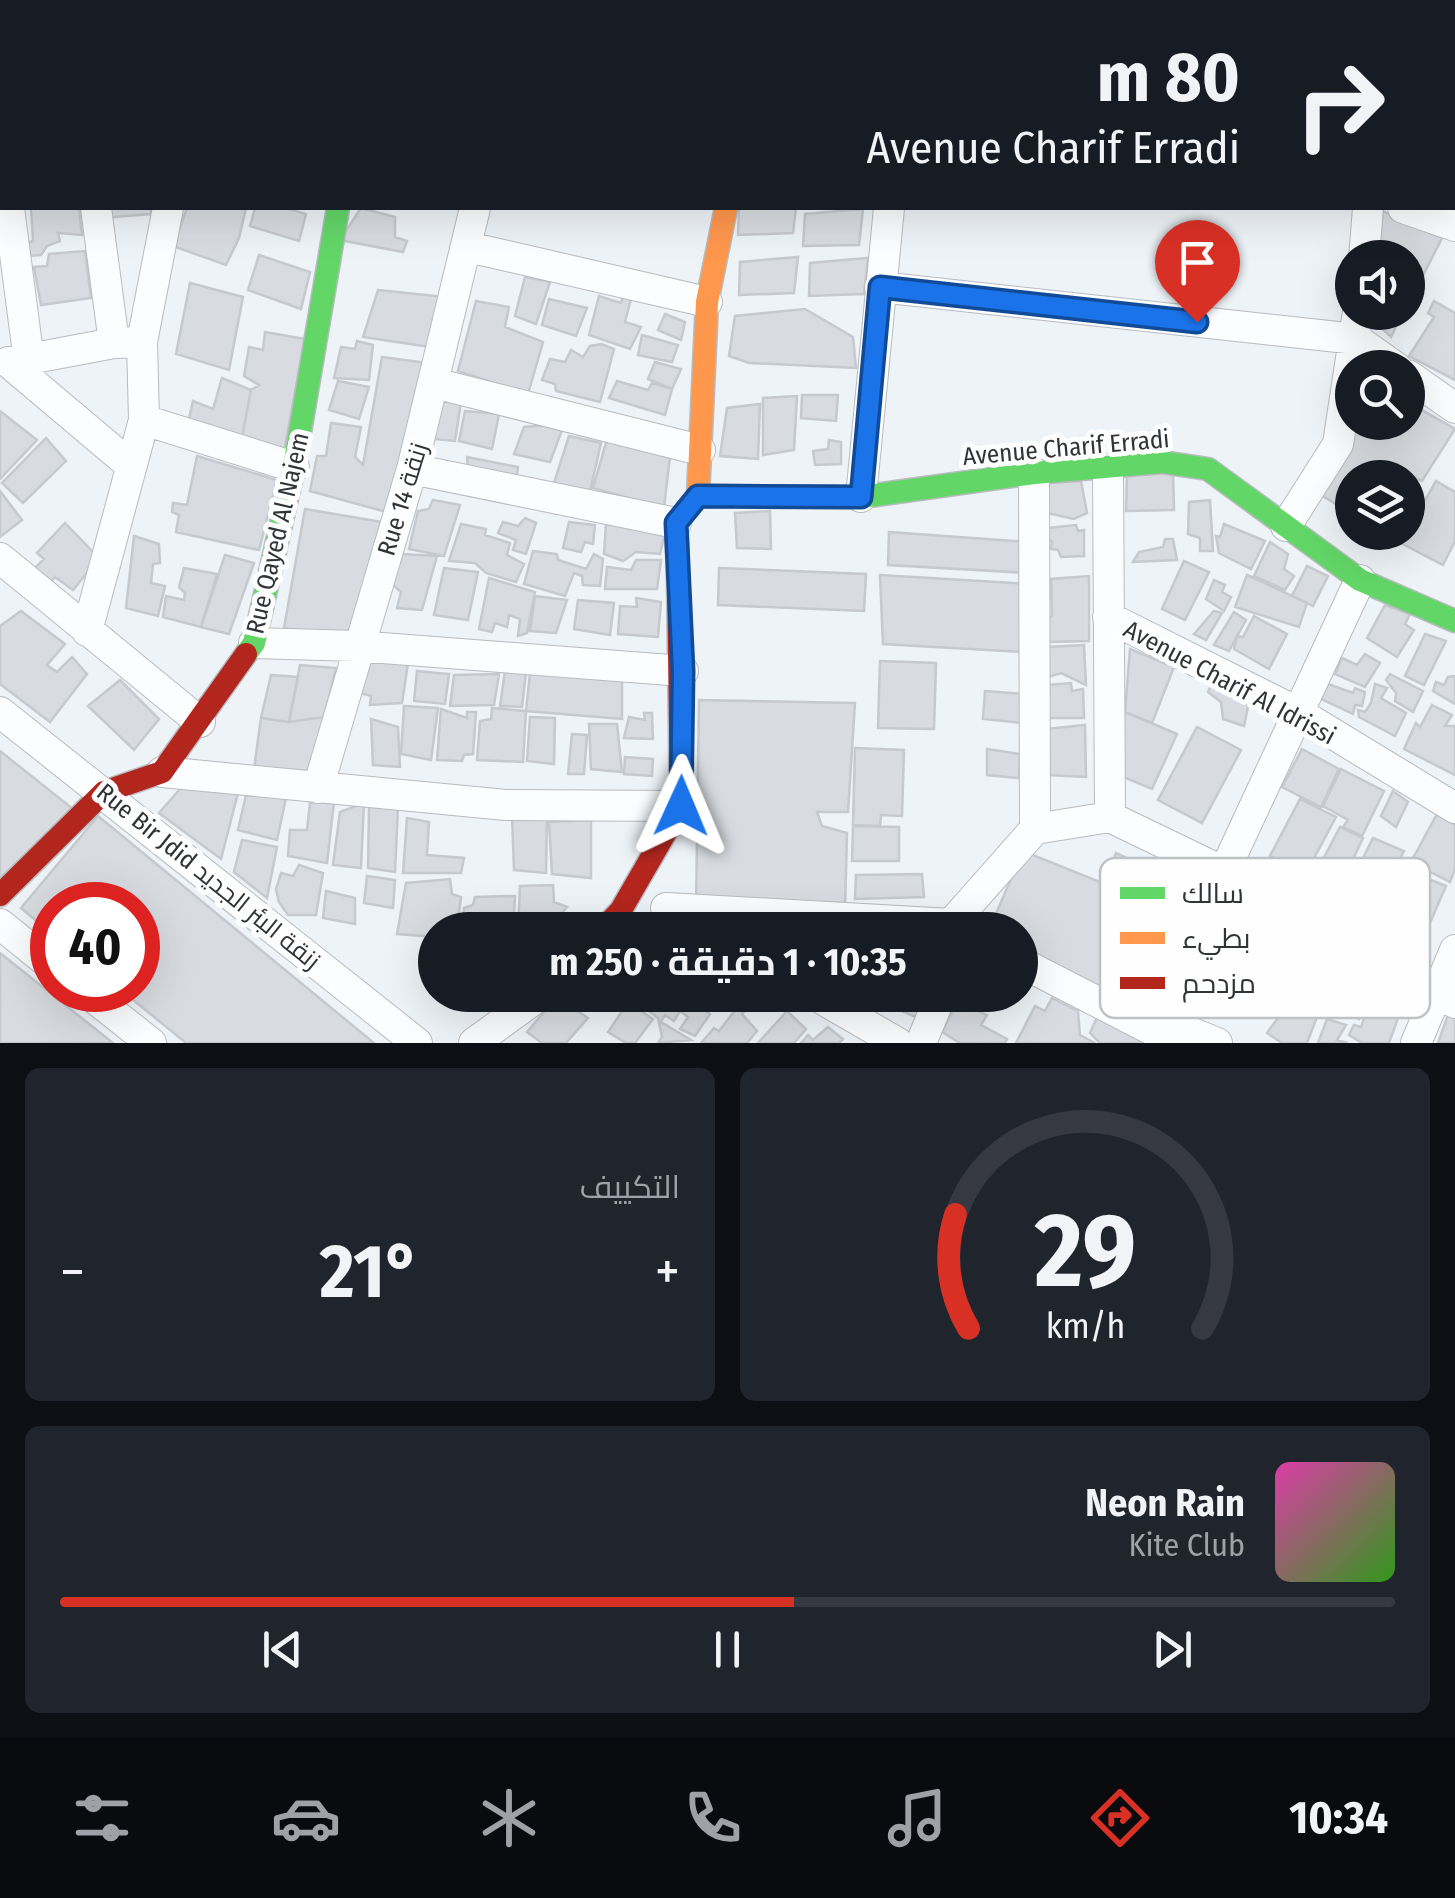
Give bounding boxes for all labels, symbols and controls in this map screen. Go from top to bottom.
text: 80 m [1097,36,1240,120]
icon: right [1275,40,1405,170]
text: Avenue Charif Erradi [866,121,1240,175]
pin [1155,220,1240,323]
icon: arrive [1170,235,1225,290]
map controls [1335,240,1425,550]
button: sound [1335,240,1425,330]
button: search [1335,350,1425,440]
street label: Avenue Charif Erradi [961,424,1171,472]
street label: Rue Qayed Al Najem [240,430,316,637]
street label: Rue 14 زنقة [372,439,434,559]
button: layers [1335,460,1425,550]
street label: Avenue Charif Al Idrissi [1119,614,1341,751]
position arrow [629,754,733,858]
street label: Rue Bir Jdid زنقة البئر الجديد [91,777,326,976]
legend [1100,858,1430,1018]
text: سالك [1182,877,1244,910]
speed limit sign: 40 [30,882,160,1012]
text: بطيء [1182,922,1250,960]
text: 10:35 · 1 دقيقة · 250 m [549,939,907,985]
text: مزدحم [1182,967,1256,1003]
text: التكييف [580,1168,680,1206]
text: 29 [1033,1189,1136,1314]
text: 21° [320,1227,420,1317]
text: − [60,1239,85,1305]
text: + [655,1239,680,1305]
text: km/h [1045,1305,1125,1347]
text: Neon Rain [1085,1480,1245,1526]
text: Kite Club [1129,1526,1245,1564]
icon: previous [255,1622,310,1677]
icon: pause [700,1622,755,1677]
icon: next [1145,1622,1200,1677]
icon: filters [67,1783,137,1853]
icon: car [271,1783,341,1853]
icon: climate [474,1783,544,1853]
icon: phone [678,1783,748,1853]
icon: music [882,1783,952,1853]
icon: directions [1085,1783,1155,1853]
text: 10:34 [1289,1791,1388,1845]

